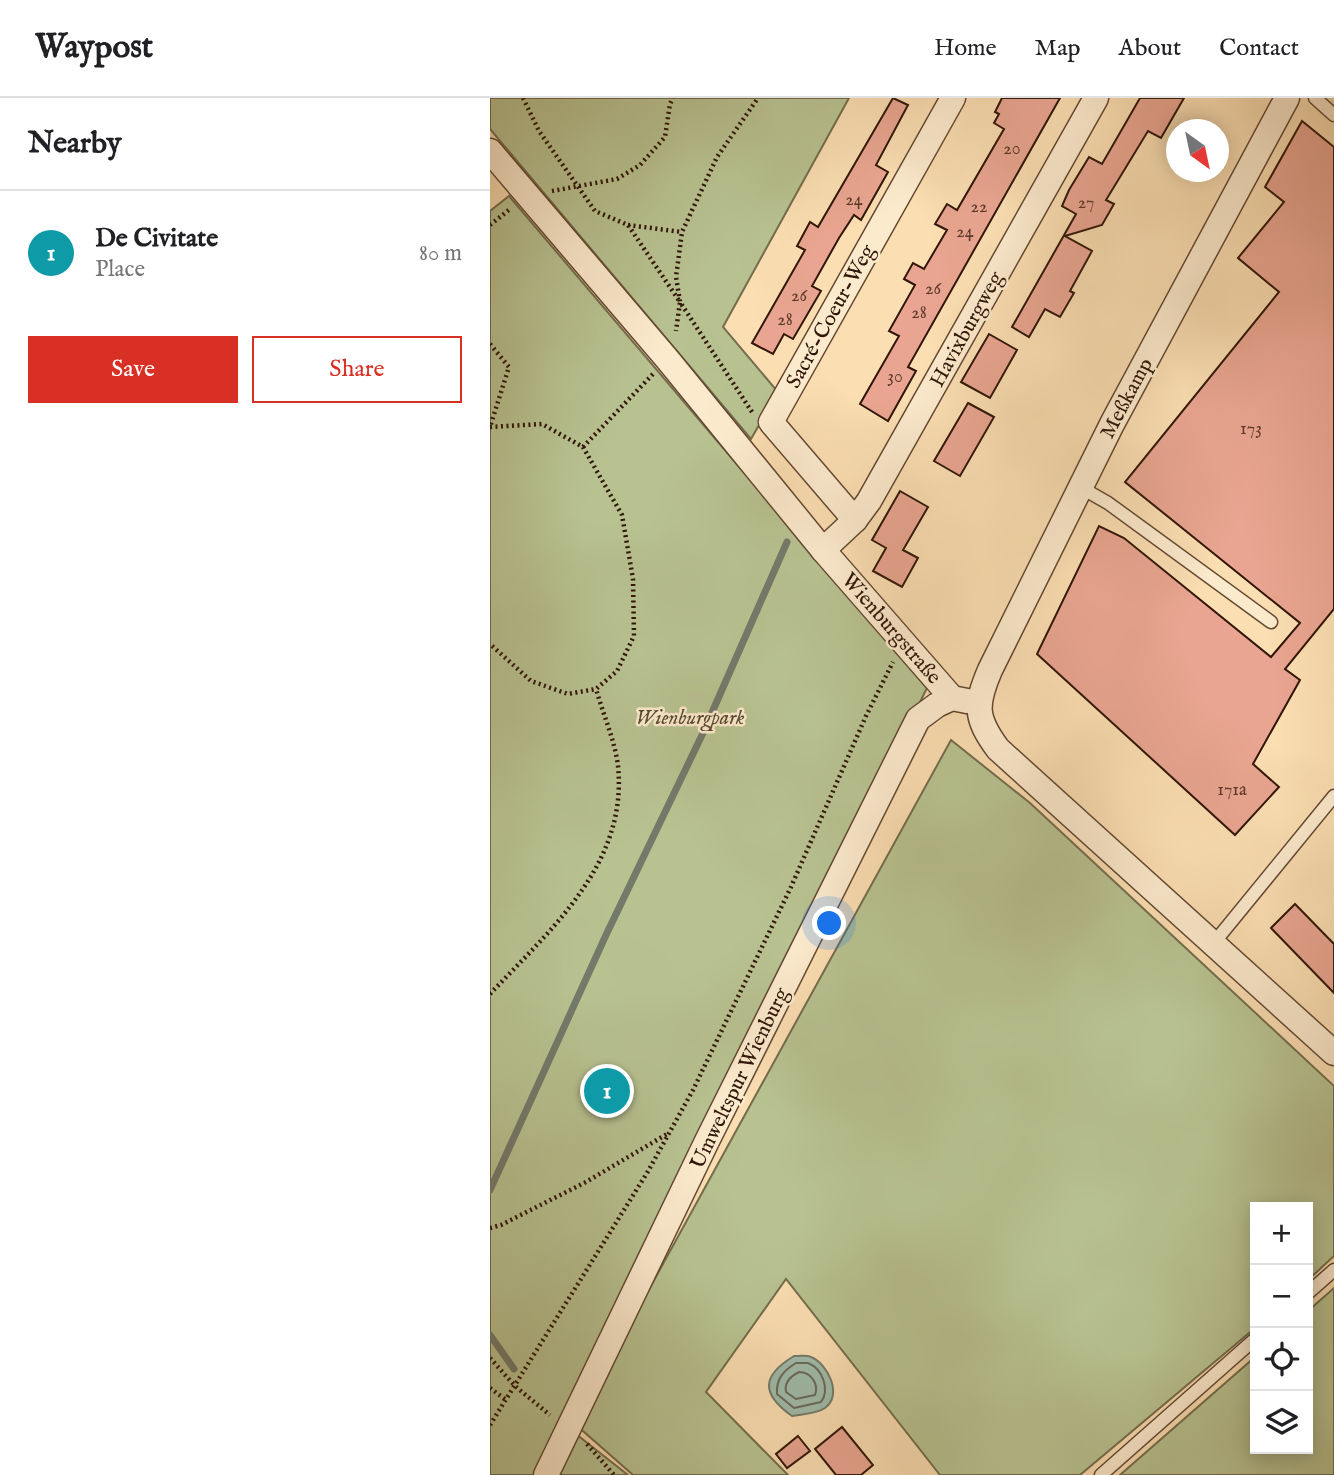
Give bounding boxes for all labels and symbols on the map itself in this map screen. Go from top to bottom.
north arrow [1166,119,1229,182]
house number: 20 [1003,138,1021,161]
house number: 24 [845,189,863,212]
house number: 27 [1078,192,1094,215]
house number: 22 [971,196,987,219]
house number: 24 [956,221,974,244]
street label: Sacré-Coeur-Weg [781,240,882,393]
street label: Havixburgweg [924,267,1010,392]
house number: 26 [925,278,941,301]
house number: 26 [791,285,807,308]
house number: 28 [911,302,927,325]
house number: 28 [777,309,793,332]
street label: Meßkamp [1095,354,1160,444]
house number: 30 [887,366,903,389]
house number: 173 [1240,418,1262,441]
street label: Wienburgstraße [835,568,947,691]
park label: Wienburgpark [635,705,745,732]
house number: 171a [1217,779,1247,802]
your location [812,906,846,940]
street label: Umweltspur Wienburg [685,983,796,1174]
pin: 1 [584,1065,630,1117]

